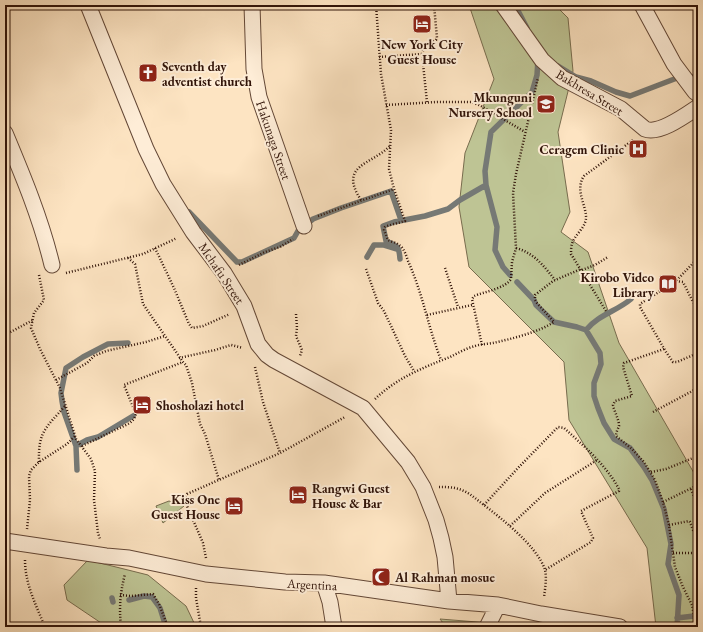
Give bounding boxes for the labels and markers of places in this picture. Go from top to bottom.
hotel icon: New York City Guest House [411,13,433,35]
place label: New York City Guest House [381,36,464,68]
place label: Seventh day adventist church [162,58,253,90]
church icon: Seventh day adventist church [137,62,159,84]
place label: Mkunguni Nursery School [448,89,532,121]
school or university icon: Mkunguni Nursery School [535,93,557,115]
hospital icon: Ceragem Clinic [627,138,649,160]
place label: Ceragem Clinic [540,141,625,158]
place label: Kirobo Video Library [581,269,655,301]
library icon: Kirobo Video Library [657,273,679,295]
hotel icon: Shosholazi hotel [131,394,153,416]
place label: Shosholazi hotel [156,397,244,414]
place label: Rangwi Guest House & Bar [312,480,390,512]
hotel icon: Rangwi Guest House & Bar [287,484,309,506]
place label: Kiss One Guest House [151,491,221,523]
hotel icon: Kiss One Guest House [223,495,245,517]
mosque icon: Al Rahman mosue [370,566,392,588]
place label: Al Rahman mosue [394,569,495,586]

